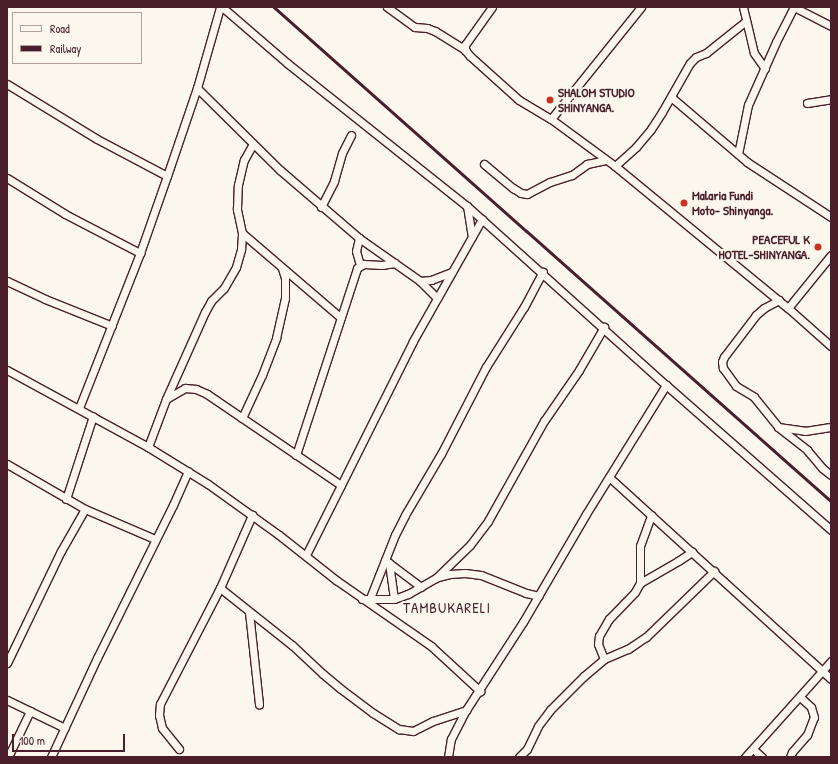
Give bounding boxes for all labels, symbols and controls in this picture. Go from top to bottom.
legend [12,12,142,64]
text: Road [50,20,70,37]
text: Railway [50,40,81,57]
place label: SHALOM STUDIO SHINYANGA. [558,85,635,116]
marker: SHALOM STUDIO SHINYANGA. [545,95,555,105]
place label: Malaria Fundi Moto- Shinyanga. [692,188,773,219]
marker: Malaria Fundi Moto- Shinyanga. [679,198,689,208]
place label: PEACEFUL K HOTEL-SHINYANGA. [718,232,810,263]
marker: PEACEFUL K HOTEL-SHINYANGA. [813,242,823,252]
district label: TAMBUKARELI [403,599,491,617]
scale bar [14,726,127,752]
text: 100 m [19,732,45,749]

